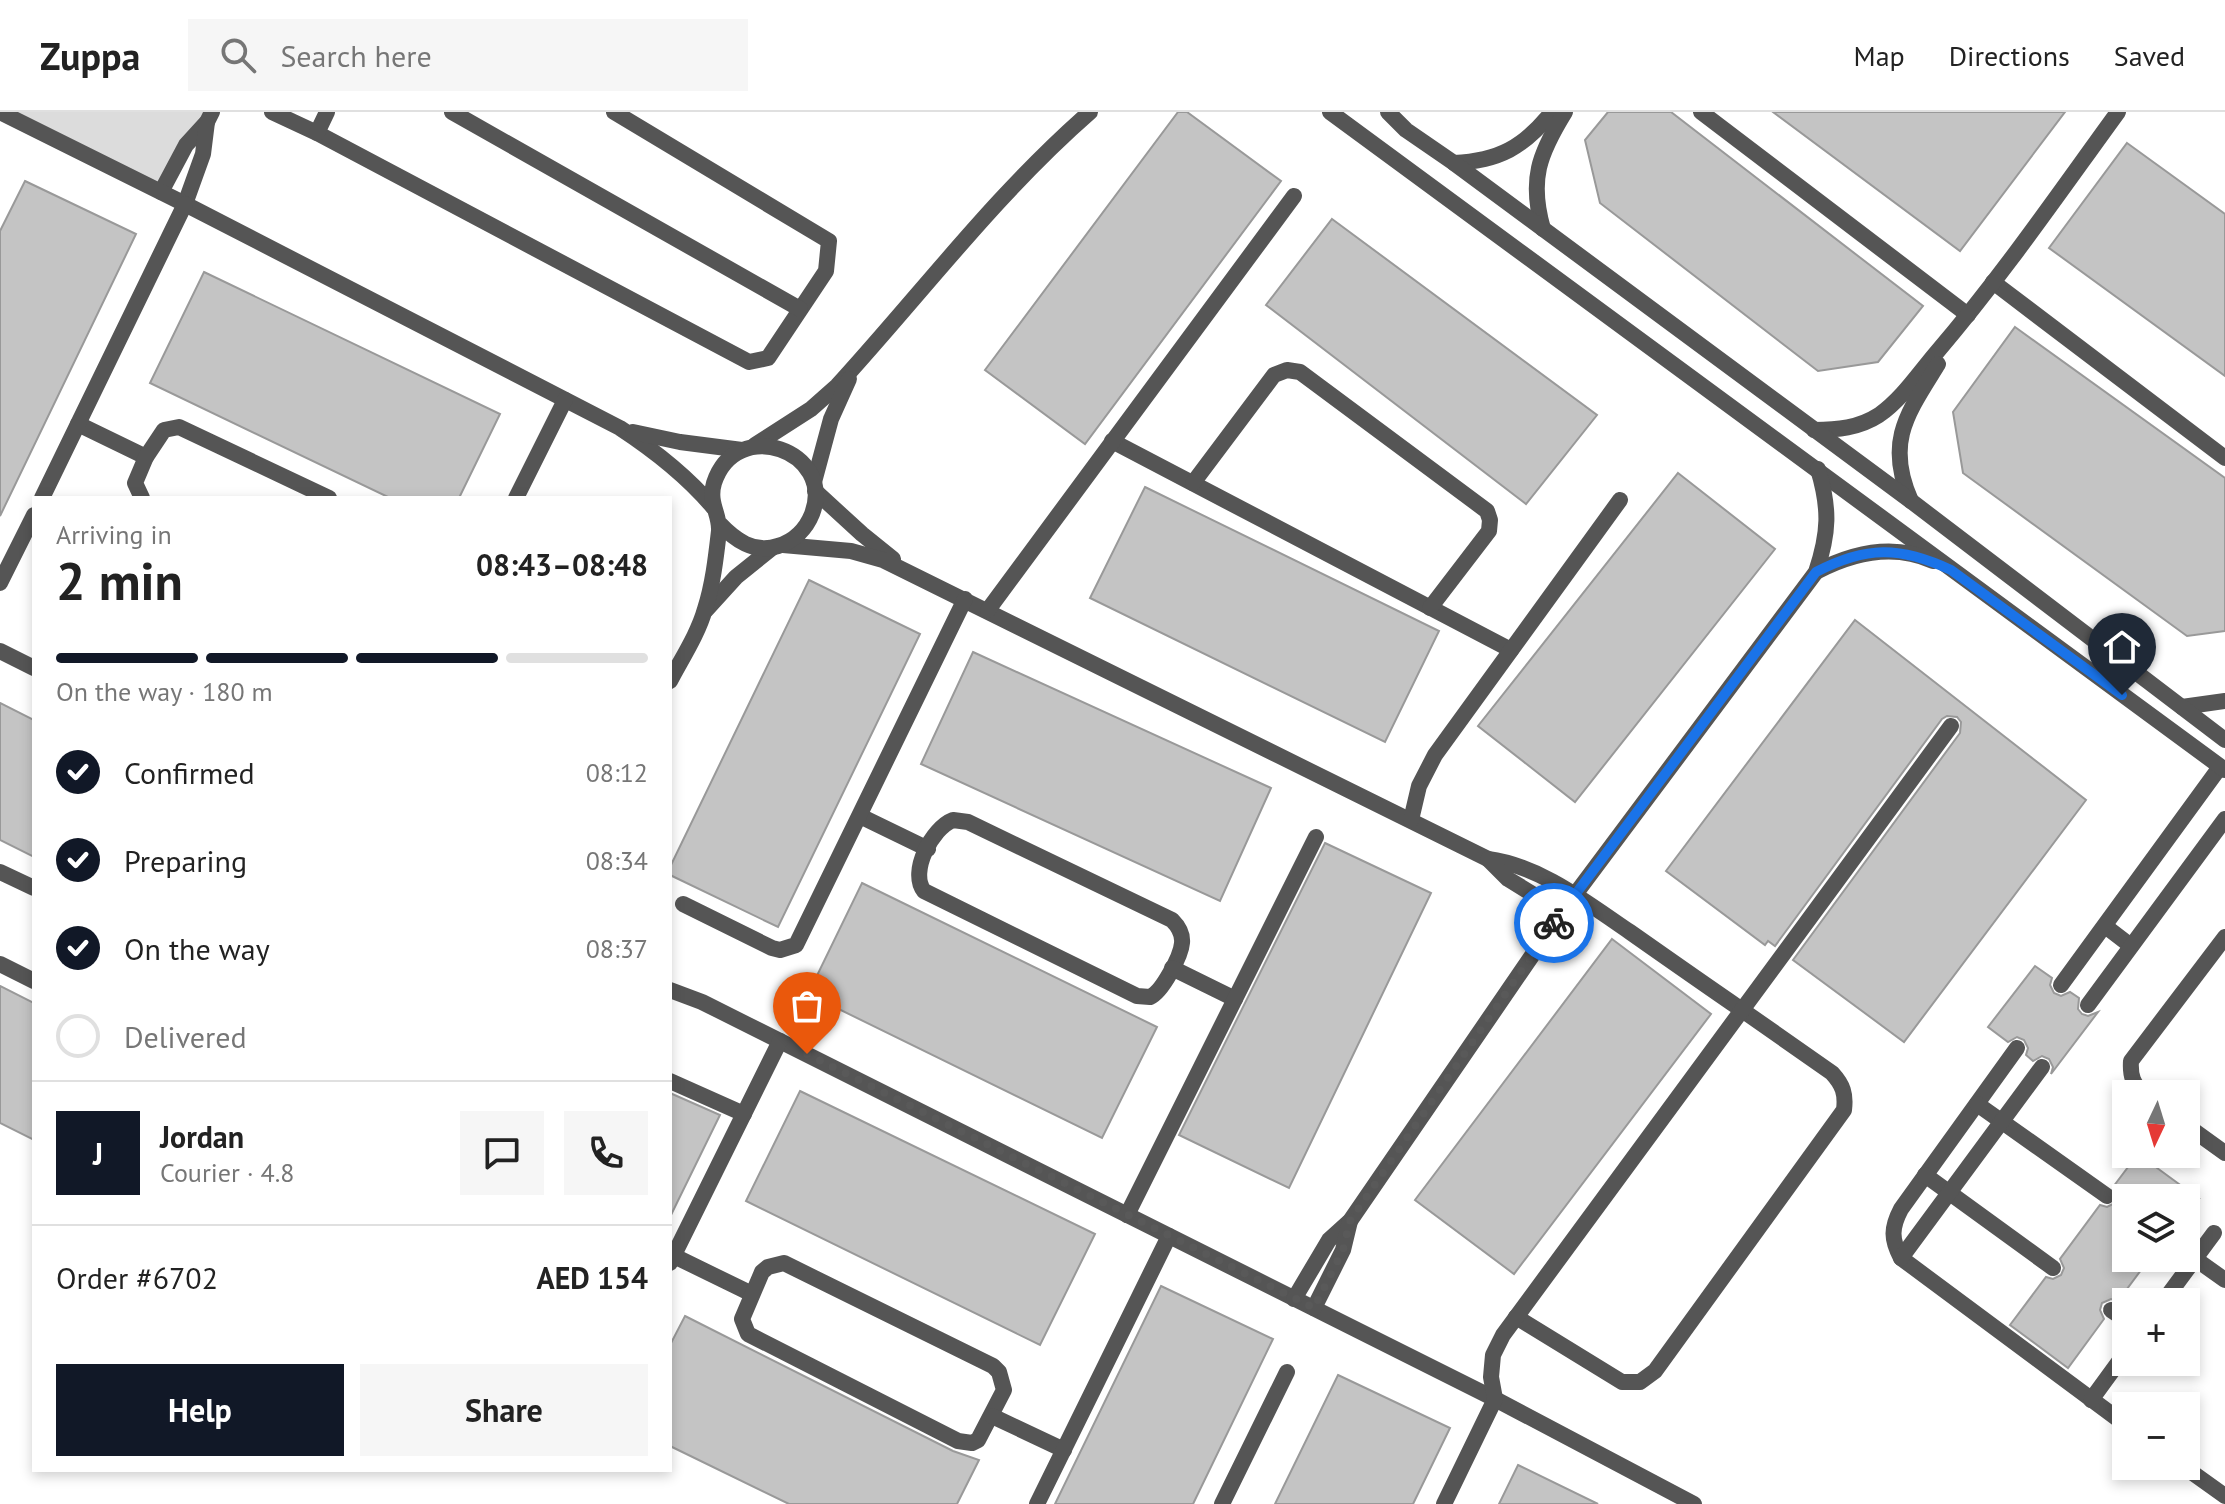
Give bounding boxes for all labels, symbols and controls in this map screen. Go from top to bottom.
search box [188,19,748,91]
text: Zuppa [40,31,140,80]
icon: search [216,33,260,77]
text: Search here [280,36,432,75]
text: Map [1854,37,1905,74]
text: Directions [1949,37,2070,74]
text: Saved [2114,37,2185,74]
text: Arriving in [56,518,172,551]
text: 08:43–08:48 [476,545,648,584]
text: 2 min [56,547,183,614]
pin [2088,613,2156,695]
icon: home [2100,625,2144,669]
text: On the way · 180 m [56,675,273,708]
icon: check [56,750,100,794]
text: Confirmed [124,753,255,792]
text: 08:12 [586,756,648,789]
icon: check [56,838,100,882]
text: Preparing [124,841,247,880]
text: 08:34 [586,844,648,877]
courier [1514,883,1594,963]
icon: bike [1532,901,1576,945]
icon: check [56,926,100,970]
text: On the way [124,929,270,968]
text: 08:37 [586,932,648,965]
pin [773,972,841,1054]
icon: bag [785,984,829,1028]
text: Delivered [124,1017,247,1056]
north arrow [2112,1080,2200,1168]
map controls [2112,1080,2200,1480]
button: chat [460,1111,544,1195]
button: phone [564,1111,648,1195]
text: Jordan [160,1117,244,1156]
text: J [93,1134,103,1173]
text: Courier · 4.8 [160,1156,294,1189]
button: layers [2112,1184,2200,1272]
text: Order #6702 [56,1258,218,1297]
text: AED 154 [537,1258,648,1297]
button: + [2112,1288,2200,1376]
button: Help [56,1364,344,1456]
button: Share [360,1364,648,1456]
button: − [2112,1392,2200,1480]

